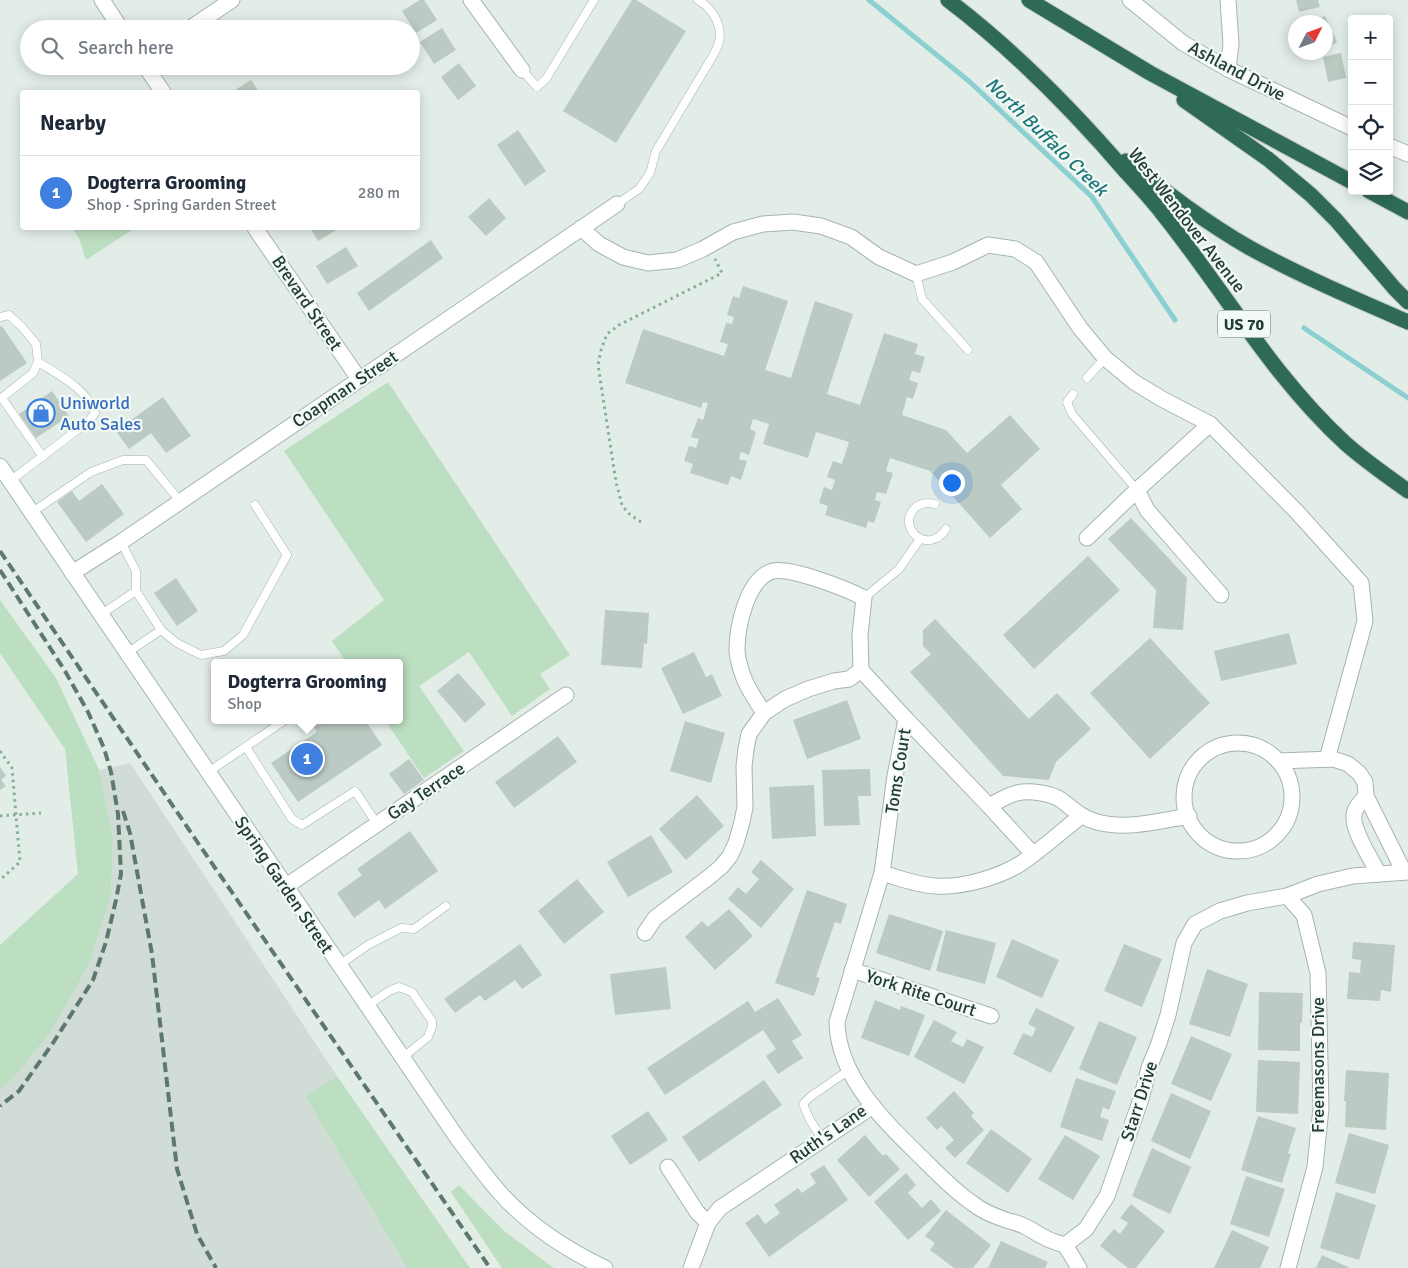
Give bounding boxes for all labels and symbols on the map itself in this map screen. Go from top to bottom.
north arrow [1288,15,1333,60]
street label: Ashland Drive [1185,36,1289,106]
water label: North Buffalo Creek [980,72,1114,202]
street label: West Wendover Avenue [1124,143,1250,297]
street label: Brevard Street [267,251,347,355]
road number: US 70 [1218,310,1270,338]
street label: Coapman Street [288,346,402,432]
place label: Uniworld Auto Sales [60,392,141,435]
shop icon: Uniworld Auto Sales [26,398,56,428]
your location [939,470,965,496]
street label: Toms Court [880,727,916,815]
pin: 1 [291,740,323,778]
street label: Gay Terrace [383,757,469,825]
street label: Spring Garden Street [230,812,338,958]
street label: York Rite Court [863,965,979,1021]
street label: Freemasons Drive [1307,997,1329,1133]
street label: Starr Drive [1116,1058,1162,1144]
street label: Ruth's Lane [785,1099,871,1169]

